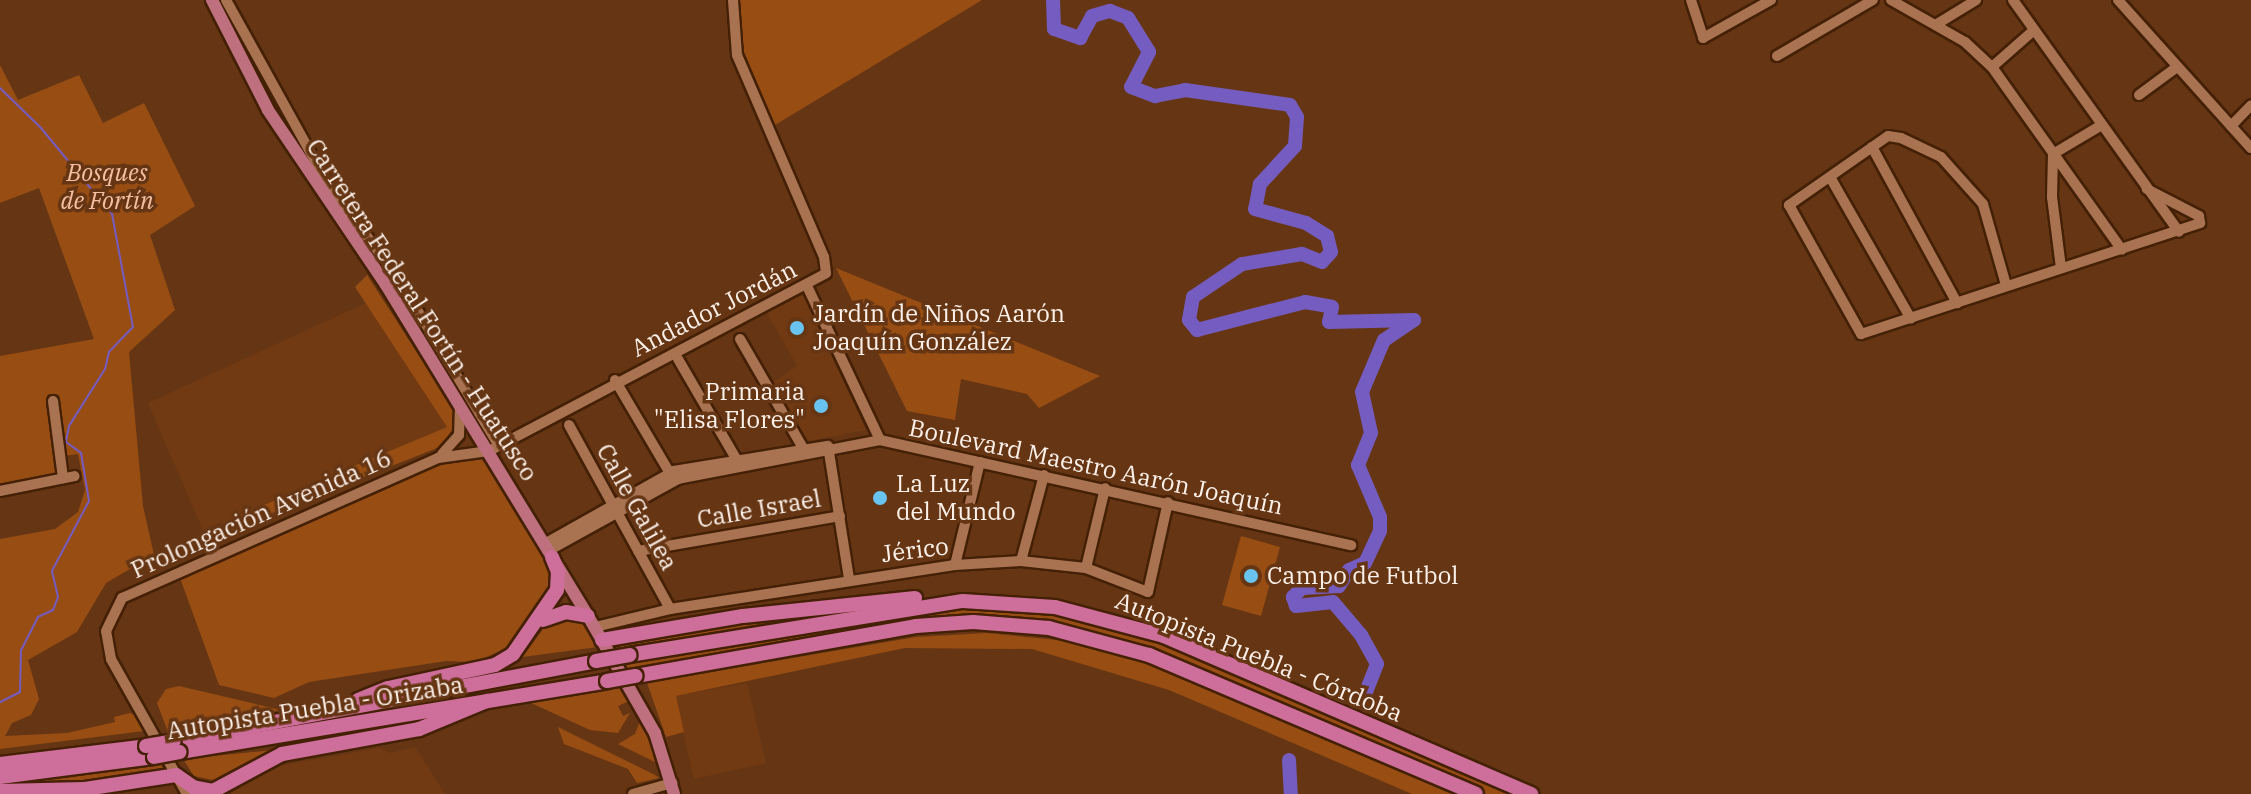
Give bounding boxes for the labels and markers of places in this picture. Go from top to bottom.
place label: Jardín de Niños Aarón Joaquín González [813,300,1065,356]
marker: Jardín de Niños Aarón Joaquín González [788,319,806,337]
place label: Primaria "Elisa Flores" [654,378,805,434]
marker: Primaria "Elisa Flores" [812,397,830,415]
place label: La Luz del Mundo [896,470,1015,526]
marker: La Luz del Mundo [871,489,889,507]
place label: Campo de Futbol [1267,562,1458,590]
marker: Campo de Futbol [1242,567,1260,585]

